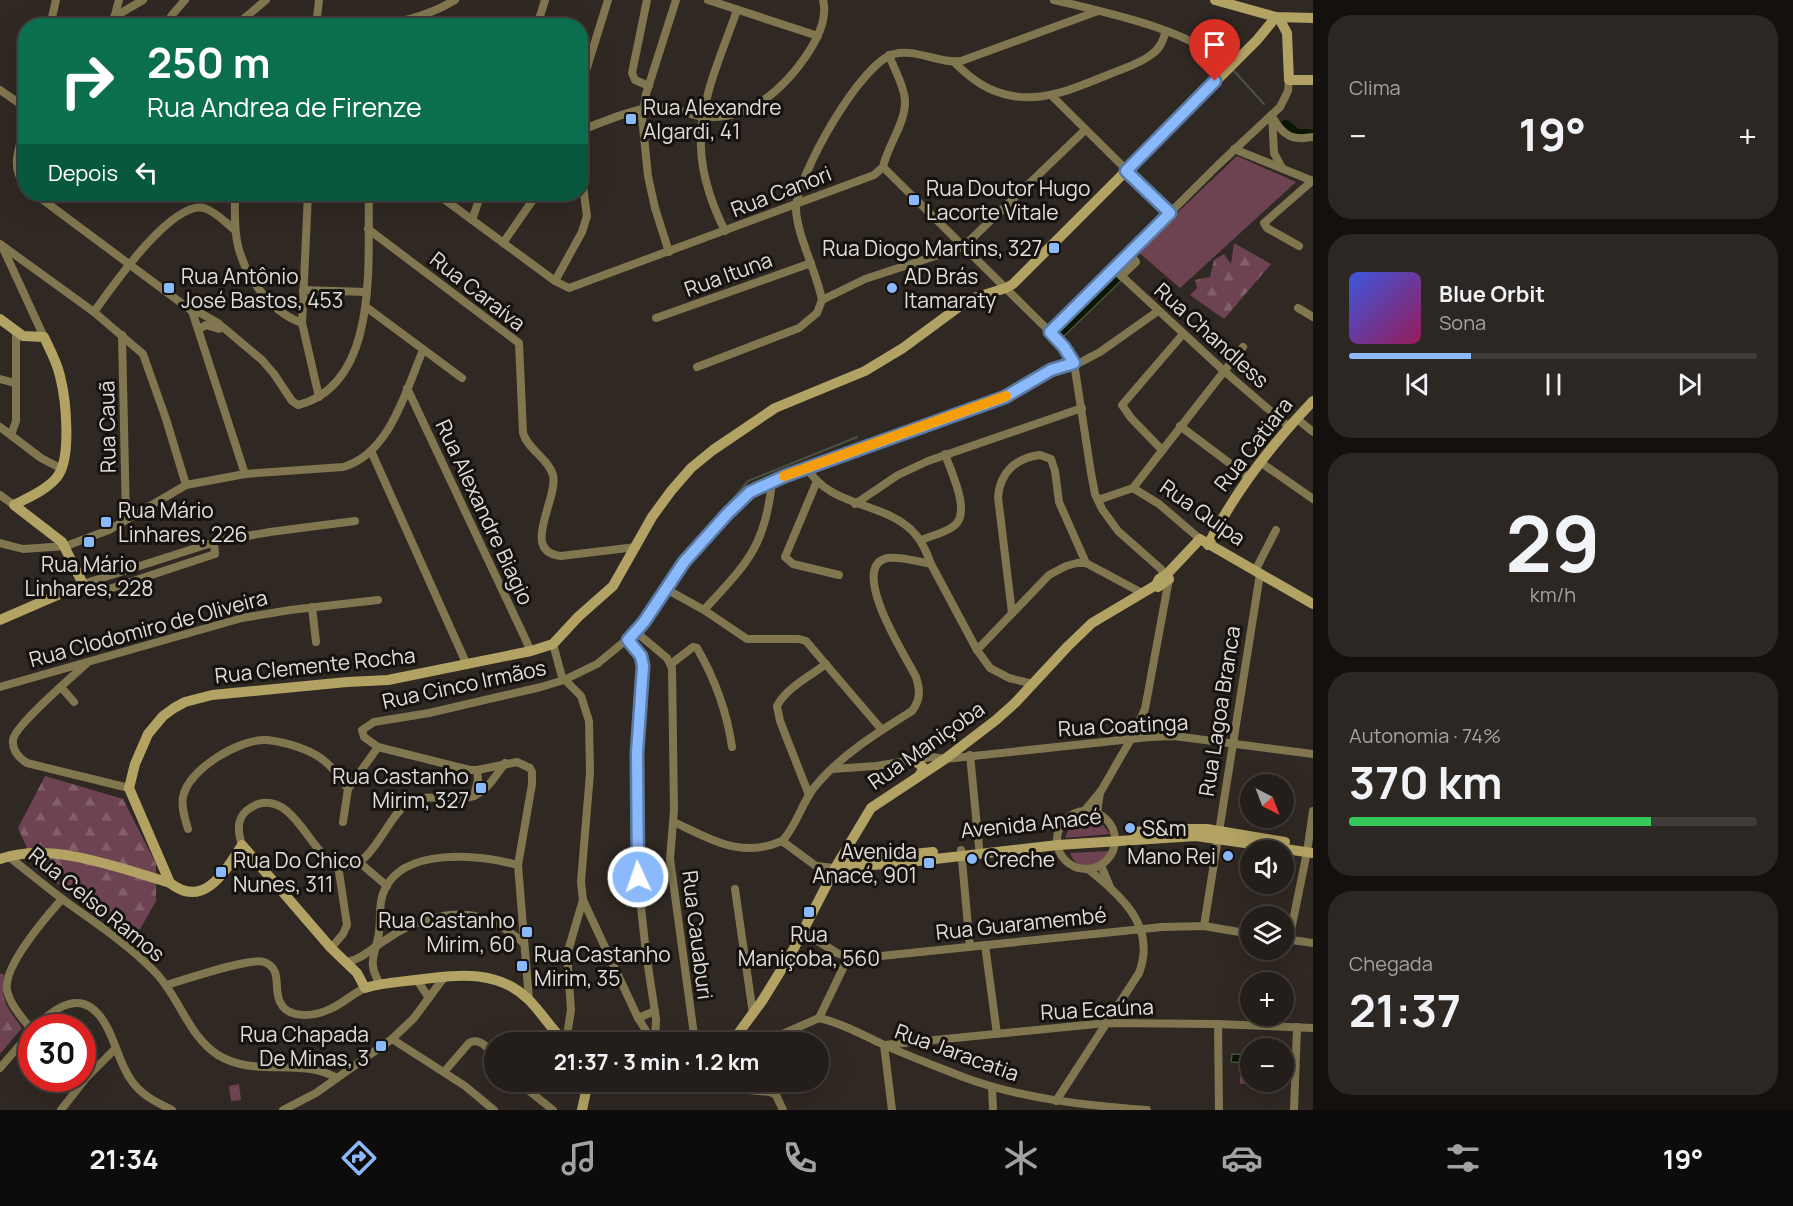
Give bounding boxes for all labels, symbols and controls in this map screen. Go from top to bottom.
pin [1189,19,1240,81]
icon: arrive [1198,28,1231,61]
text: 250 m [147,33,270,91]
icon: right [48,42,126,120]
text: Clima [1349,74,1401,101]
text: Rua Andrea de Firenze [147,88,422,125]
place label: Rua Alexandre Algardi, 41 [643,93,781,145]
text: 19° [1518,103,1586,165]
marker: Rua Alexandre Algardi, 41 [624,112,638,126]
text: − [1349,113,1367,158]
text: + [1738,113,1757,158]
icon: left [130,156,163,189]
text: Depois [48,158,118,188]
street label: Rua Canori [727,159,835,223]
place label: Rua Doutor Hugo Lacorte Vitale [926,174,1090,226]
marker: Rua Doutor Hugo Lacorte Vitale [907,193,921,207]
place label: Rua Diogo Martins, 327 [822,234,1042,262]
marker: Rua Diogo Martins, 327 [1047,241,1061,255]
street label: Rua Caraíva [425,245,531,337]
street label: Rua Ituna [680,245,776,303]
place label: Rua Antônio José Bastos, 453 [181,262,343,314]
place label: AD Brás Itamaraty [904,262,996,314]
street label: Rua Chandless [1149,276,1275,394]
text: Blue Orbit [1439,279,1545,309]
marker: Rua Antônio José Bastos, 453 [162,281,176,295]
marker: AD Brás Itamaraty [885,281,899,295]
text: Sona [1439,309,1486,336]
icon: previous [1401,368,1434,401]
icon: pause [1537,368,1570,401]
icon: next [1673,368,1706,401]
street label: Rua Cauã [92,381,122,473]
street label: Rua Catiara [1207,391,1299,497]
street label: Rua Alexandre Biagio [430,415,540,609]
street label: Rua Quipa [1155,472,1251,552]
text: 29 [1506,489,1600,595]
place label: Rua Mário Linhares, 226 [118,496,248,548]
marker: Rua Mário Linhares, 226 [99,515,113,529]
marker: Rua Mário Linhares, 228 [82,535,96,549]
place label: Rua Mário Linhares, 228 [25,550,153,602]
text: km/h [1530,581,1576,608]
street label: Rua Clodomiro de Oliveira [26,583,270,673]
street label: Rua Lagoa Branca [1192,624,1246,798]
street label: Rua Clemente Rocha [213,641,417,689]
street label: Rua Cinco Irmãos [379,653,549,715]
street label: Rua Maniçoba [862,694,990,796]
street label: Rua Coatinga [1057,708,1189,742]
text: Autonomia · 74% [1349,722,1501,749]
text: 370 km [1349,751,1502,813]
place label: Rua Castanho Mirim, 327 [332,762,469,814]
north arrow [1240,774,1294,828]
map controls [1240,774,1294,1092]
marker: Rua Castanho Mirim, 327 [474,781,488,795]
street label: Avenida Anacé [959,802,1103,844]
place label: S&m [1142,814,1186,842]
marker: S&m [1123,821,1137,835]
place label: Avenida Anacé, 901 [812,837,917,889]
street label: Rua Celso Ramos [23,840,171,968]
button: sound [1240,840,1294,894]
place label: Mano Rei [1127,842,1216,870]
position arrow [606,845,670,909]
place label: Creche [984,845,1055,873]
place label: Rua Do Chico Nunes, 311 [233,846,361,898]
marker: Mano Rei [1221,849,1235,863]
marker: Creche [965,852,979,866]
marker: Avenida Anacé, 901 [922,856,936,870]
marker: Rua Do Chico Nunes, 311 [214,865,228,879]
street label: Rua Cauaburi [676,869,720,1001]
street label: Rua Guaramembé [934,900,1108,946]
marker: Rua Maniçoba, 560 [802,905,816,919]
place label: Rua Castanho Mirim, 60 [378,906,515,958]
button: layers [1240,906,1294,960]
place label: Rua Maniçoba, 560 [738,920,880,972]
marker: Rua Castanho Mirim, 60 [520,925,534,939]
place label: Rua Castanho Mirim, 35 [534,940,671,992]
text: Chegada [1349,950,1433,977]
marker: Rua Castanho Mirim, 35 [515,959,529,973]
button: + [1240,972,1294,1026]
text: 21:37 [1349,979,1461,1041]
street label: Rua Ecaúna [1040,992,1154,1026]
speed limit sign: 30 [18,1014,96,1092]
street label: Rua Jaracatia [891,1017,1023,1087]
place label: Rua Chapada De Minas, 3 [240,1020,369,1072]
button: − [1240,1038,1294,1092]
marker: Rua Chapada De Minas, 3 [374,1039,388,1053]
text: 21:37 · 3 min · 1.2 km [554,1047,759,1077]
icon: directions [338,1137,380,1179]
icon: music [558,1137,600,1179]
icon: phone [779,1137,821,1179]
icon: climate [1000,1137,1042,1179]
icon: car [1221,1137,1263,1179]
icon: filters [1442,1137,1484,1179]
text: 21:34 [89,1140,159,1177]
text: 19° [1663,1140,1704,1177]

